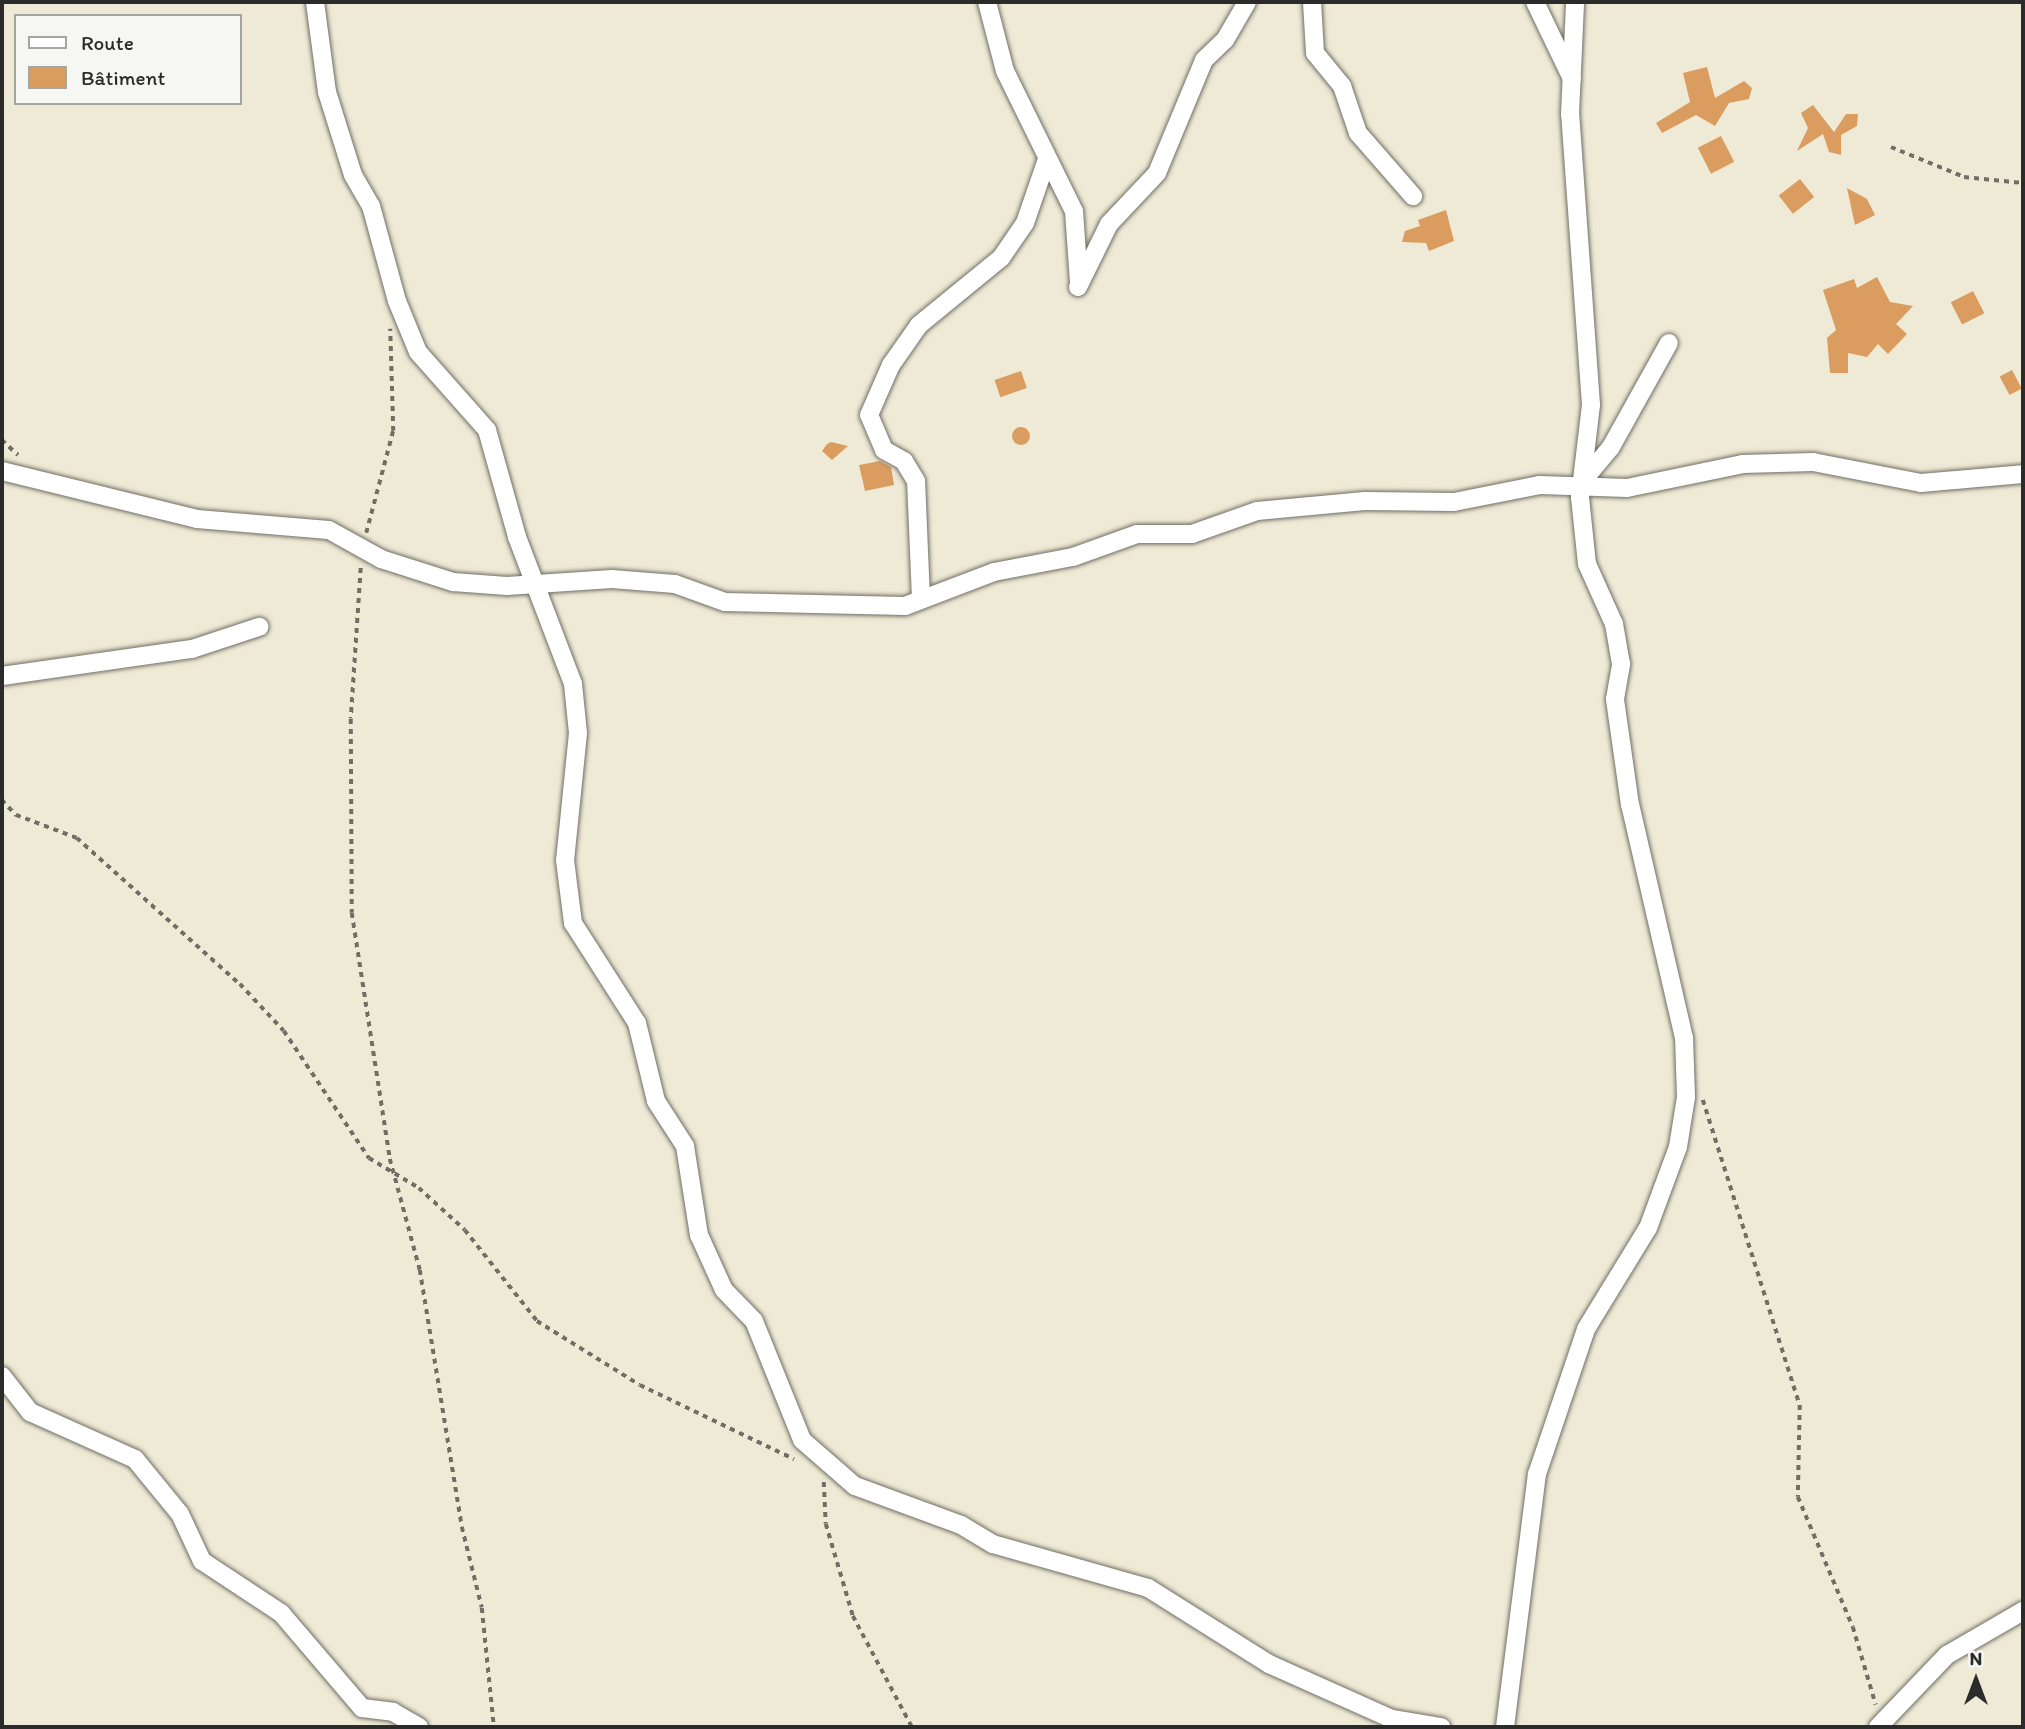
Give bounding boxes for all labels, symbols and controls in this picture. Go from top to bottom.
legend [14,14,242,105]
text: Route [81,30,134,55]
text: Bâtiment [81,65,165,90]
north arrow [1941,1645,2011,1715]
text: N [1970,1647,1982,1670]

